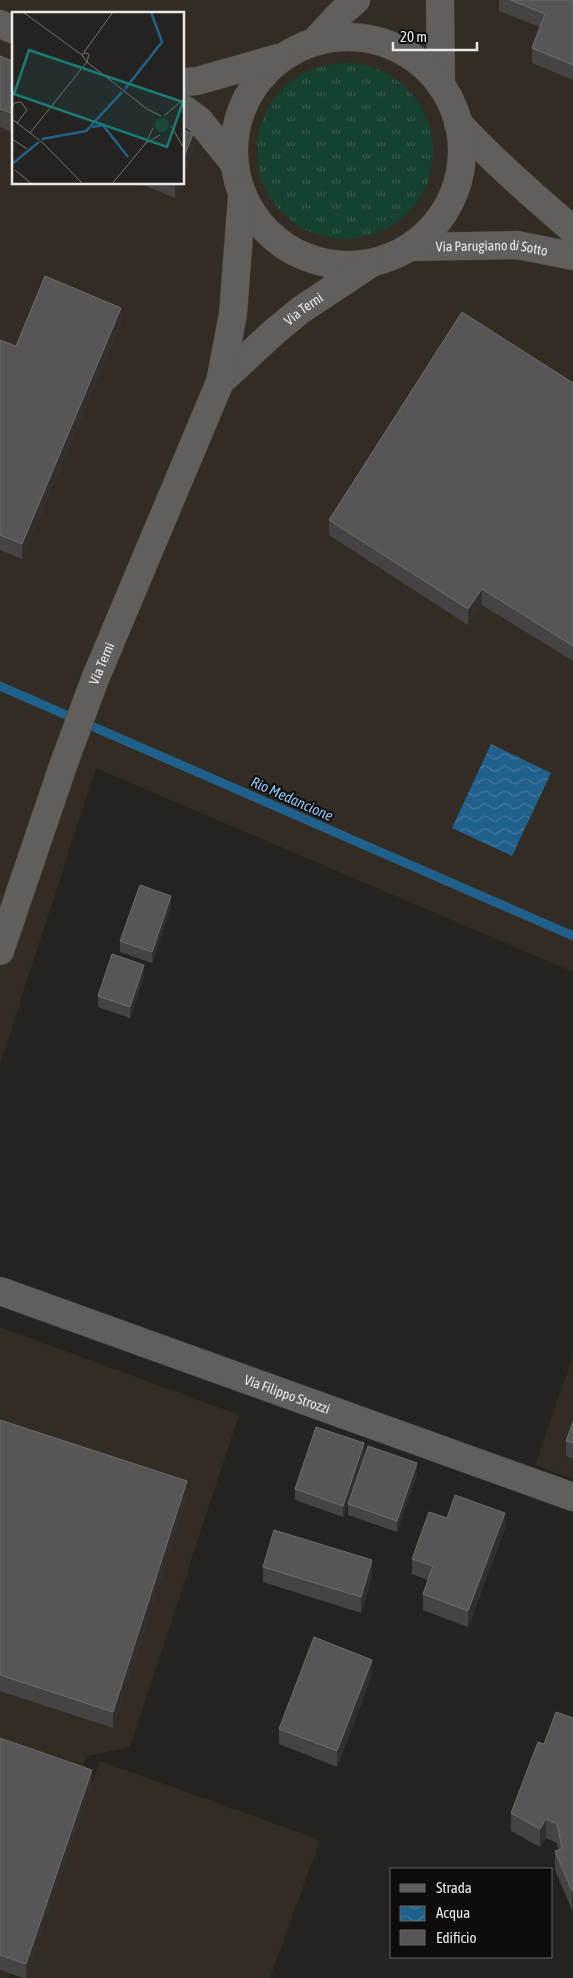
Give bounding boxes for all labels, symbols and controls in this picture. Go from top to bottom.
inset map [12,12,185,185]
scale bar [393,20,477,52]
text: 20 m [400,28,427,45]
street label: Via Parugiano di Sotto [436,237,549,259]
street label: Via Terni [281,289,326,329]
street label: Via Terni [86,640,118,687]
water label: Rio Medancione [248,773,336,824]
street label: Via Filippo Strozzi [242,1371,332,1417]
legend [390,1868,553,1958]
text: Strada [436,1879,472,1896]
text: Acqua [436,1904,470,1921]
text: Edificio [436,1929,477,1946]

